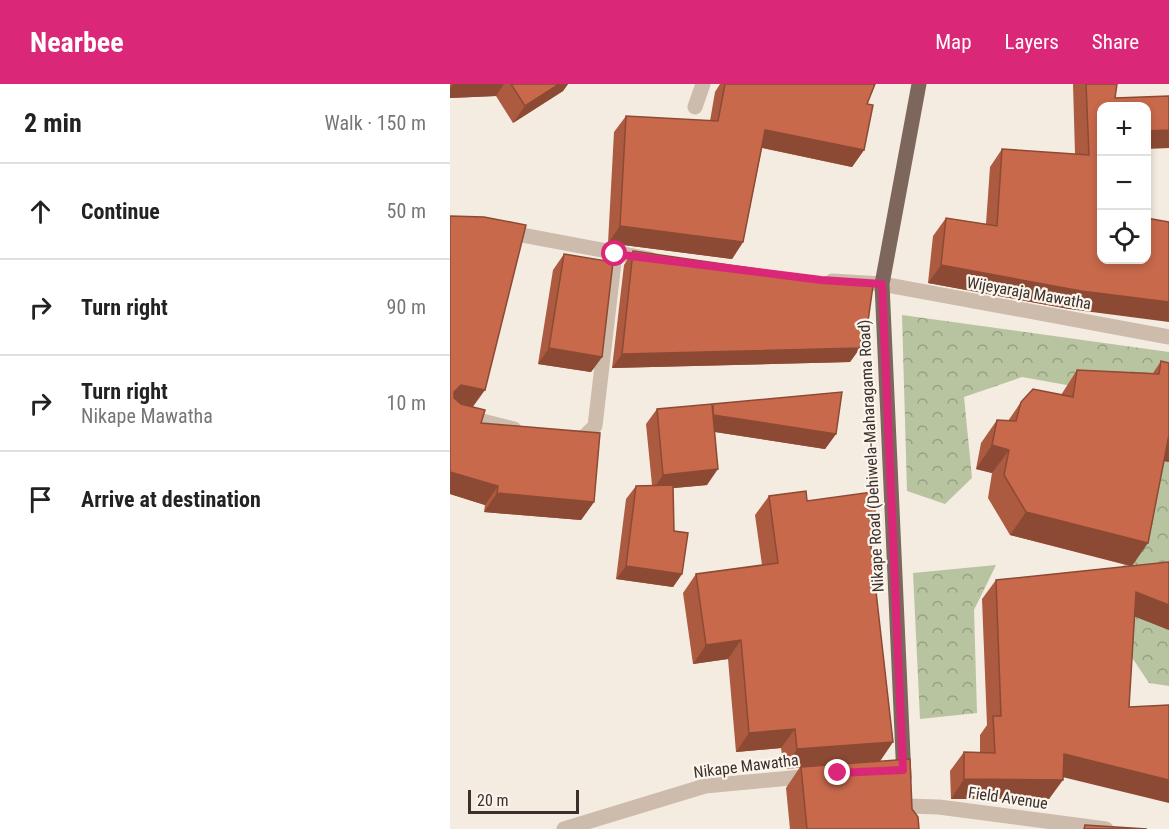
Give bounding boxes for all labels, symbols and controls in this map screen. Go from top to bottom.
text: Nearbee [30,26,124,59]
text: Map [935,30,972,54]
text: Layers [1005,30,1059,54]
text: Share [1092,30,1139,54]
map controls [1097,102,1151,264]
button: + [1097,102,1151,156]
text: 2 min [24,108,82,138]
text: Walk · 150 m [325,111,426,135]
button: − [1097,156,1151,210]
icon: ahead [24,195,57,228]
text: Continue [81,199,160,224]
text: 50 m [387,199,426,223]
button: locate [1097,210,1151,264]
route start [601,240,627,266]
street label: Wijeyaraja Mawatha [965,273,1093,313]
icon: right [24,291,57,324]
text: Turn right [81,295,168,320]
text: 90 m [387,295,426,319]
street label: Nikape Road (Dehiwela-Maharagama Road) [854,319,888,593]
text: Turn right [81,379,168,404]
icon: right [24,387,57,420]
text: 10 m [387,391,426,415]
text: Nikape Mawatha [81,404,213,428]
icon: arrive [24,483,57,516]
text: Arrive at destination [81,487,261,512]
street label: Nikape Mawatha [693,750,799,782]
route end [824,759,850,785]
street label: Field Avenue [967,783,1049,813]
scale bar [468,787,579,814]
text: 20 m [477,791,509,810]

